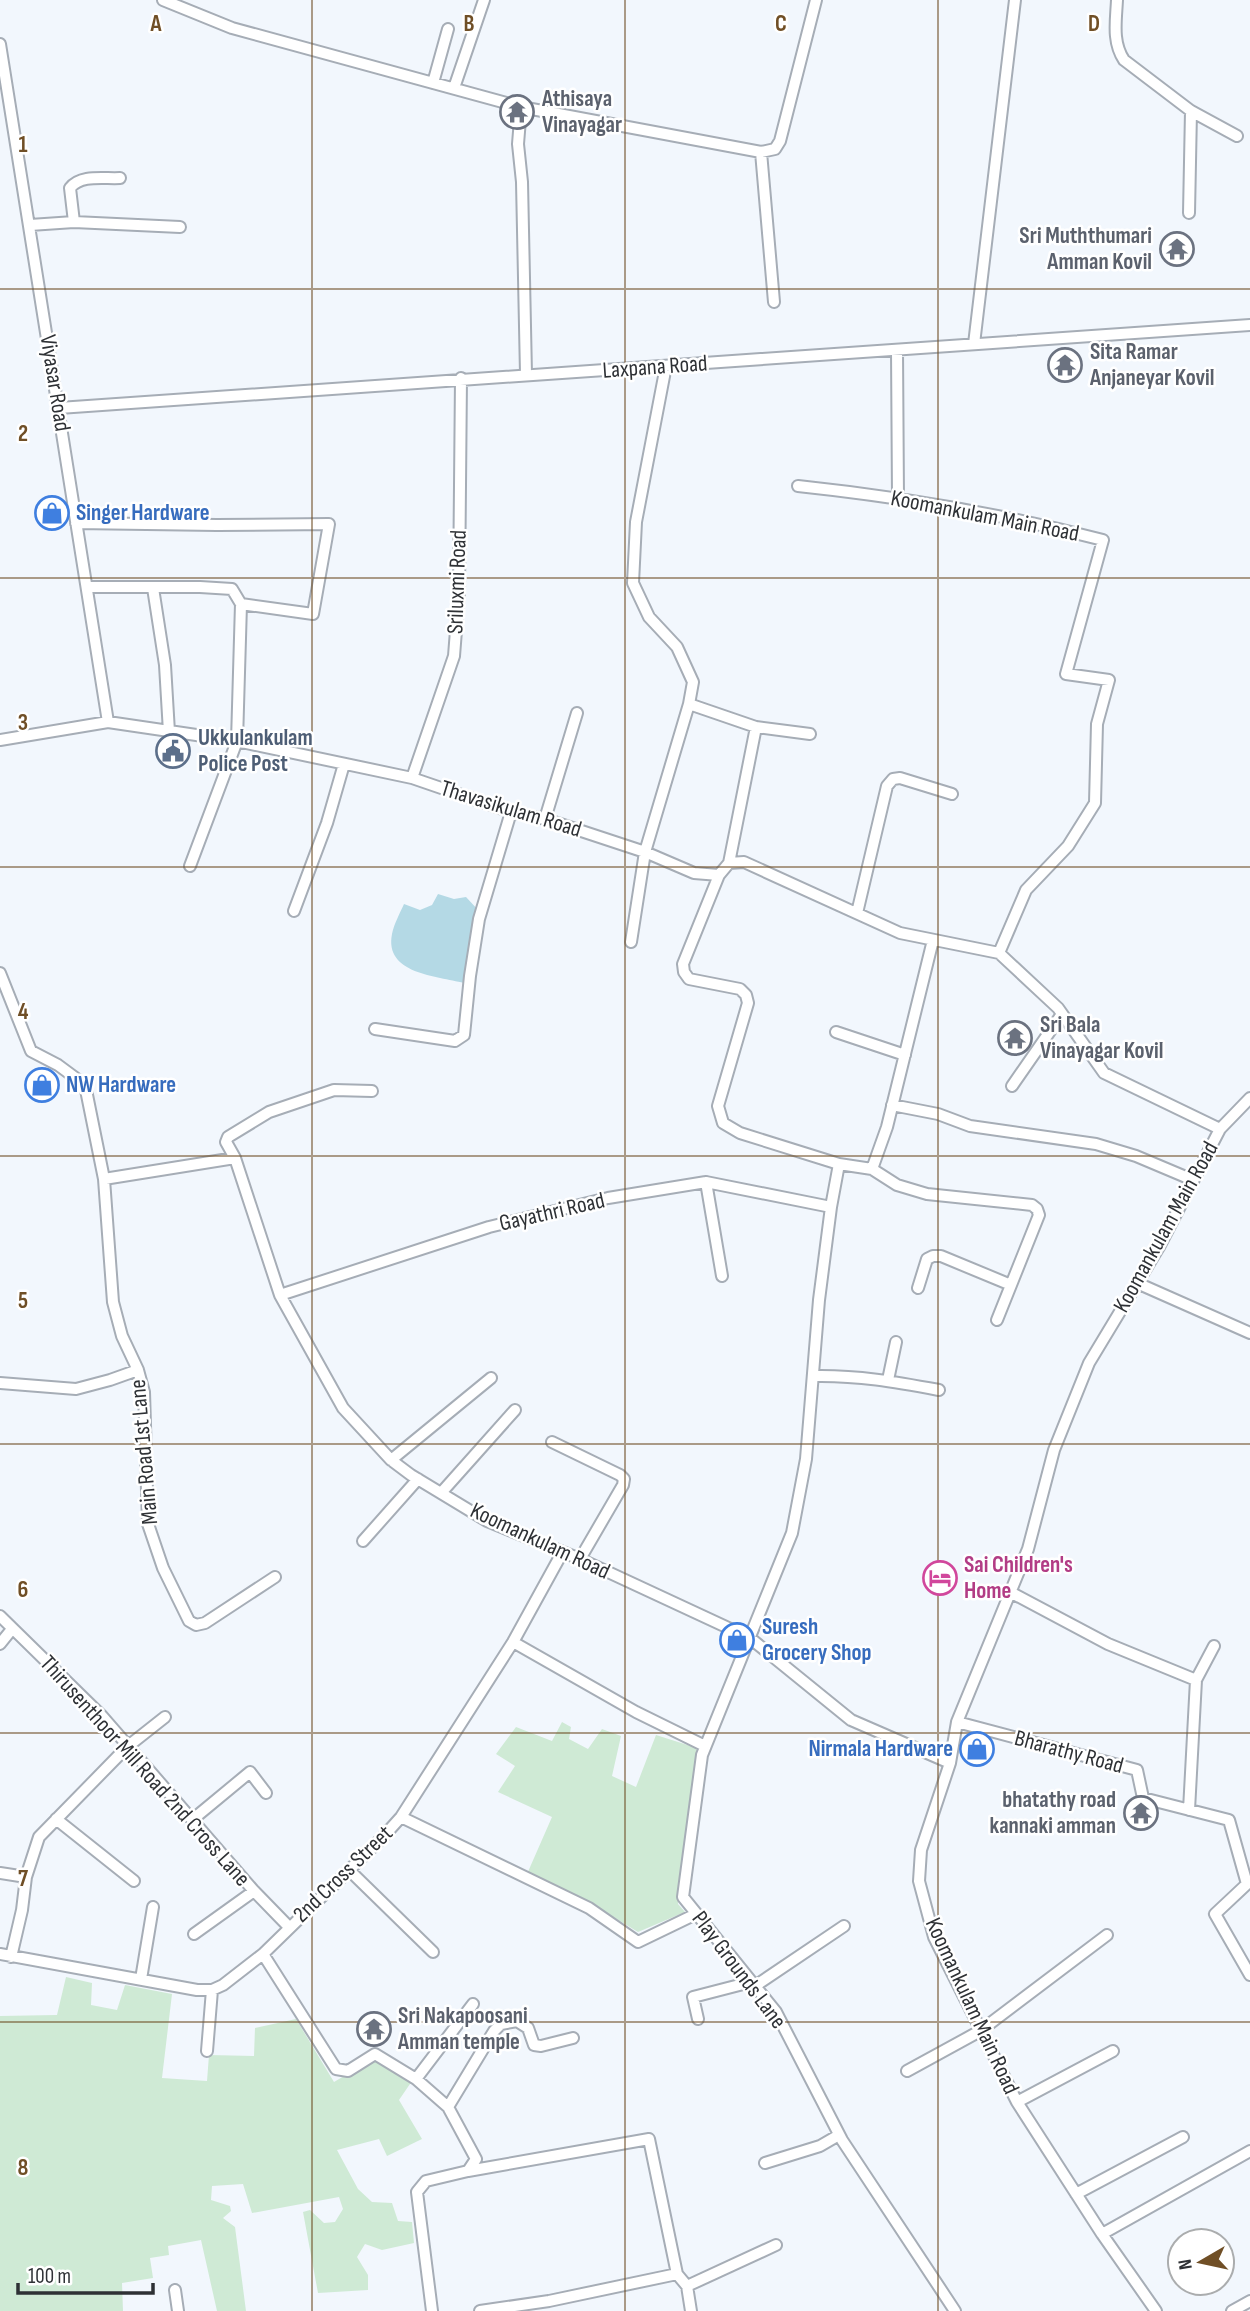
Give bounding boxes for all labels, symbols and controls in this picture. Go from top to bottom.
text: A [150,10,163,38]
text: B [464,10,475,38]
text: C [775,10,787,38]
text: D [1088,10,1100,38]
place label: Athisaya Vinayagar [541,85,622,139]
temple icon: Athisaya Vinayagar [498,93,536,131]
text: 1 [18,131,28,159]
place label: Sri Muththumari Amman Kovil [1019,222,1152,276]
temple icon: Sri Muththumari Amman Kovil [1158,230,1196,268]
street label: Viyasar Road [34,333,76,433]
place label: Sita Ramar Anjaneyar Kovil [1089,338,1214,392]
temple icon: Sita Ramar Anjaneyar Kovil [1046,346,1084,384]
street label: Laxpana Road [602,349,708,385]
text: 2 [18,420,28,448]
street label: Koomankulam Main Road [889,484,1081,548]
shop icon: Singer Hardware [33,494,71,532]
place label: Singer Hardware [76,499,210,527]
street label: Sriluxmi Road [441,529,473,635]
text: 3 [18,709,28,737]
place label: Ukkulankulam Police Post [198,724,313,778]
public building icon: Ukkulankulam Police Post [154,732,192,770]
street label: Thavasikulam Road [437,774,585,844]
text: 4 [18,998,29,1026]
place label: Sri Bala Vinayagar Kovil [1040,1011,1163,1065]
temple icon: Sri Bala Vinayagar Kovil [996,1019,1034,1057]
shop icon: NW Hardware [23,1066,61,1104]
place label: NW Hardware [66,1071,176,1099]
street label: Koomankulam Main Road [1107,1137,1225,1317]
street label: Gayathri Road [497,1186,607,1238]
text: 5 [18,1287,28,1315]
street label: Main Road 1st Lane [124,1378,164,1526]
street label: Koomankulam Road [466,1496,614,1586]
place label: Sai Children's Home [964,1551,1073,1605]
hotel icon: Sai Children's Home [921,1559,959,1597]
text: 6 [18,1576,28,1604]
place label: Suresh Grocery Shop [762,1613,872,1667]
shop icon: Suresh Grocery Shop [718,1621,756,1659]
street label: Thirusenthoor Mill Road 2nd Cross Lane [34,1650,256,1892]
street label: Bharathy Road [1011,1724,1127,1780]
shop icon: Nirmala Hardware [958,1730,996,1768]
place label: Nirmala Hardware [808,1735,953,1763]
place label: bhatathy road kannaki amman [990,1786,1116,1840]
temple icon: bhatathy road kannaki amman [1122,1794,1160,1832]
street label: 2nd Cross Street [287,1820,399,1928]
text: 7 [18,1865,28,1893]
street label: Play Grounds Lane [686,1906,792,2034]
street label: Koomankulam Main Road [919,1913,1025,2099]
place label: Sri Nakapoosani Amman temple [397,2002,528,2056]
temple icon: Sri Nakapoosani Amman temple [355,2010,393,2048]
text: 8 [18,2154,29,2182]
north arrow [1166,2227,1236,2297]
scale bar [18,2252,152,2296]
text: N [1174,2258,1198,2271]
text: 100 m [28,2264,71,2289]

